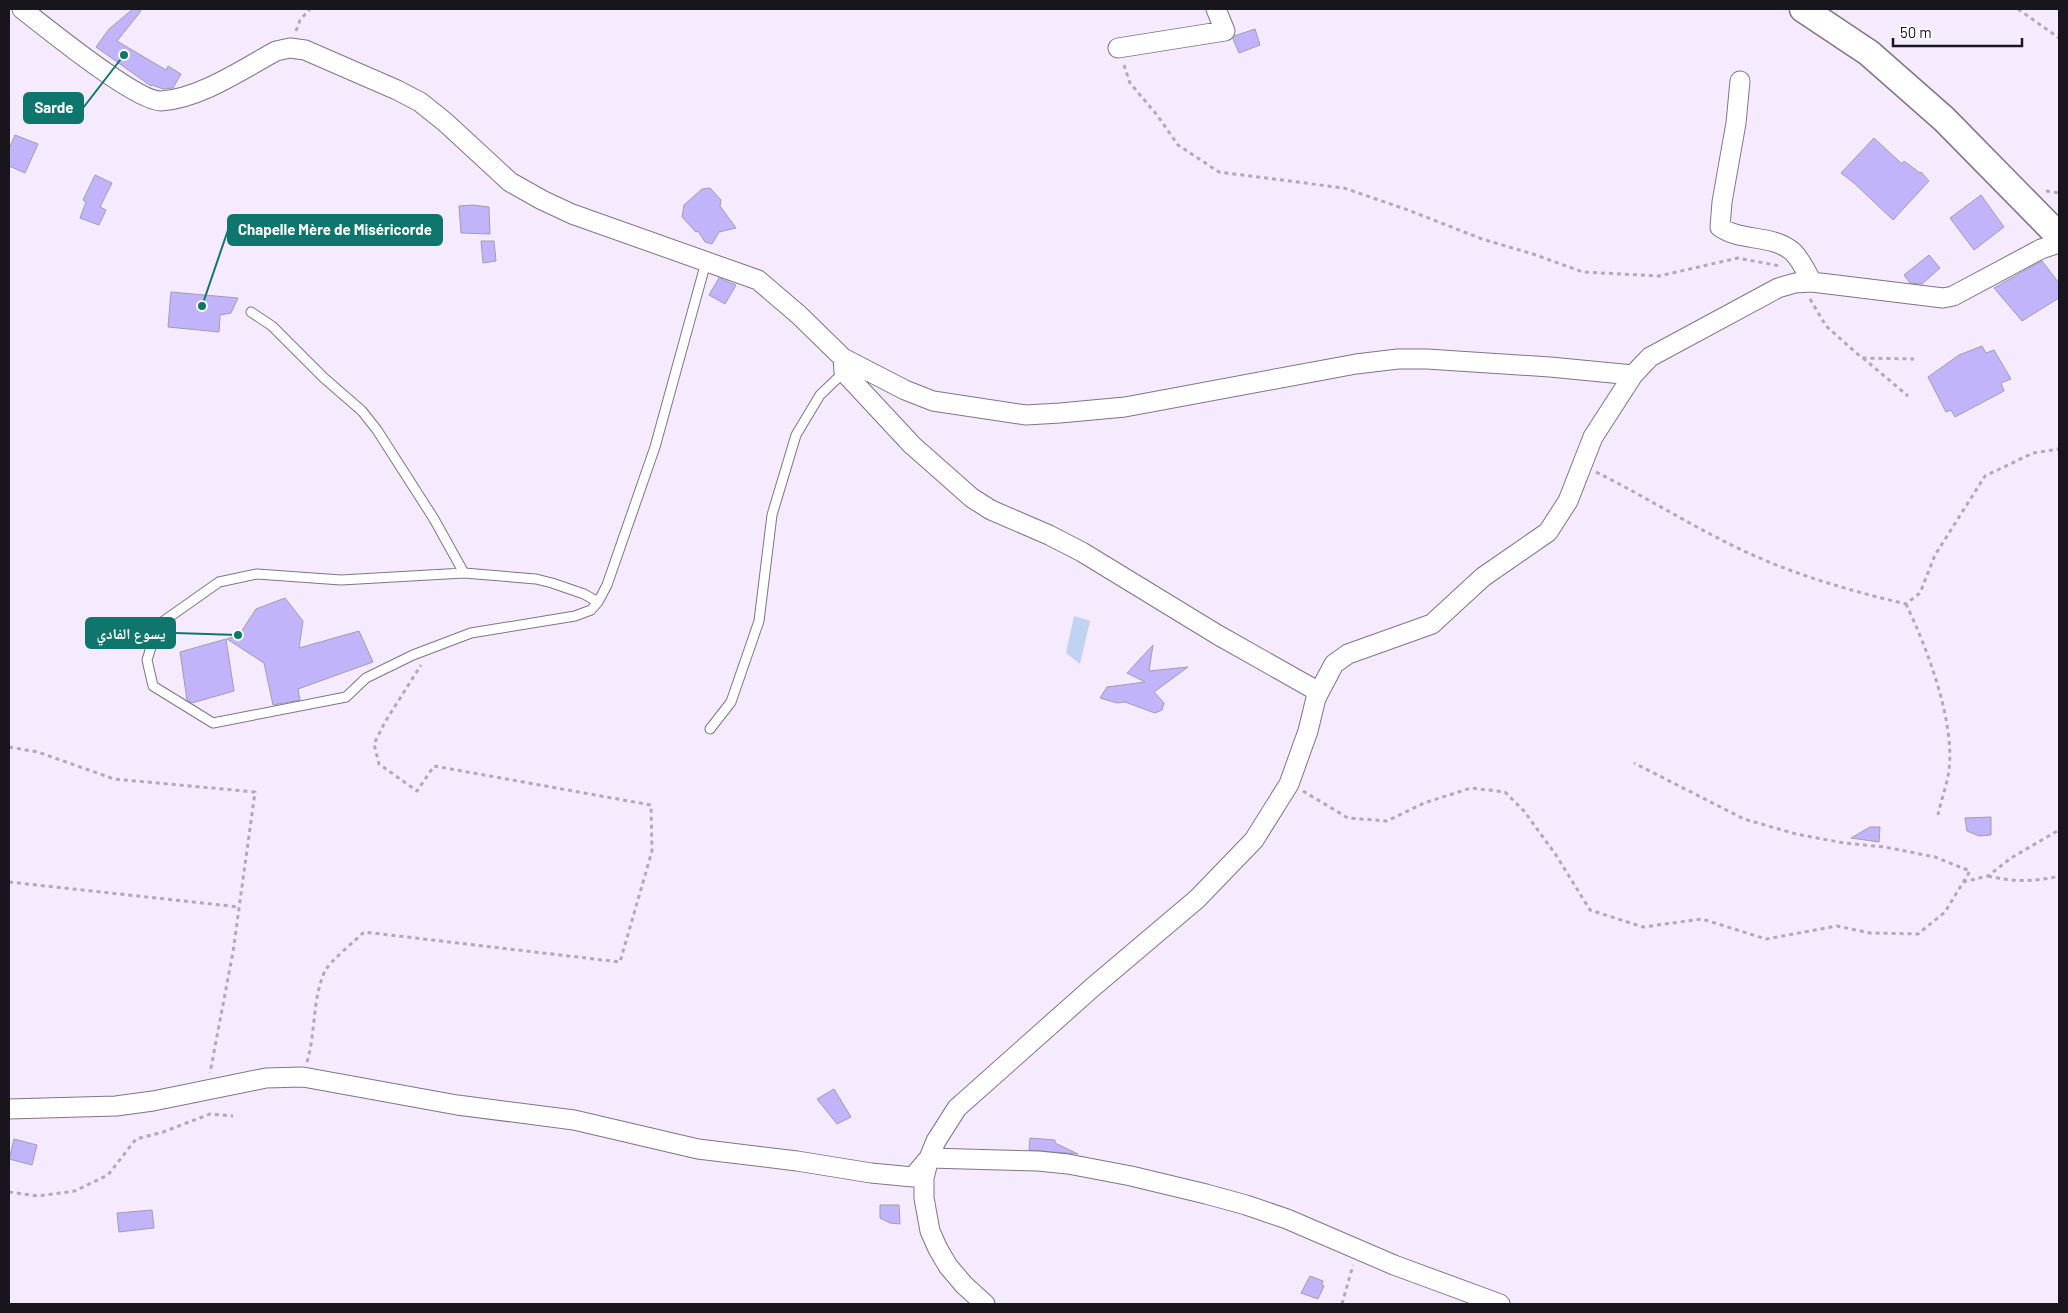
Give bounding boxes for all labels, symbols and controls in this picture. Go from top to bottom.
scale bar [1893,15,2022,47]
text: 50 m [1900,23,1932,41]
callout: Sarde [24,93,83,123]
text: Sarde [35,98,74,116]
callout: Chapelle Mère de Miséricorde [228,215,442,245]
text: Chapelle Mère de Miséricorde [238,220,432,238]
callout: يسوع الفادي [86,618,175,648]
text: يسوع الفادي [96,624,166,646]

